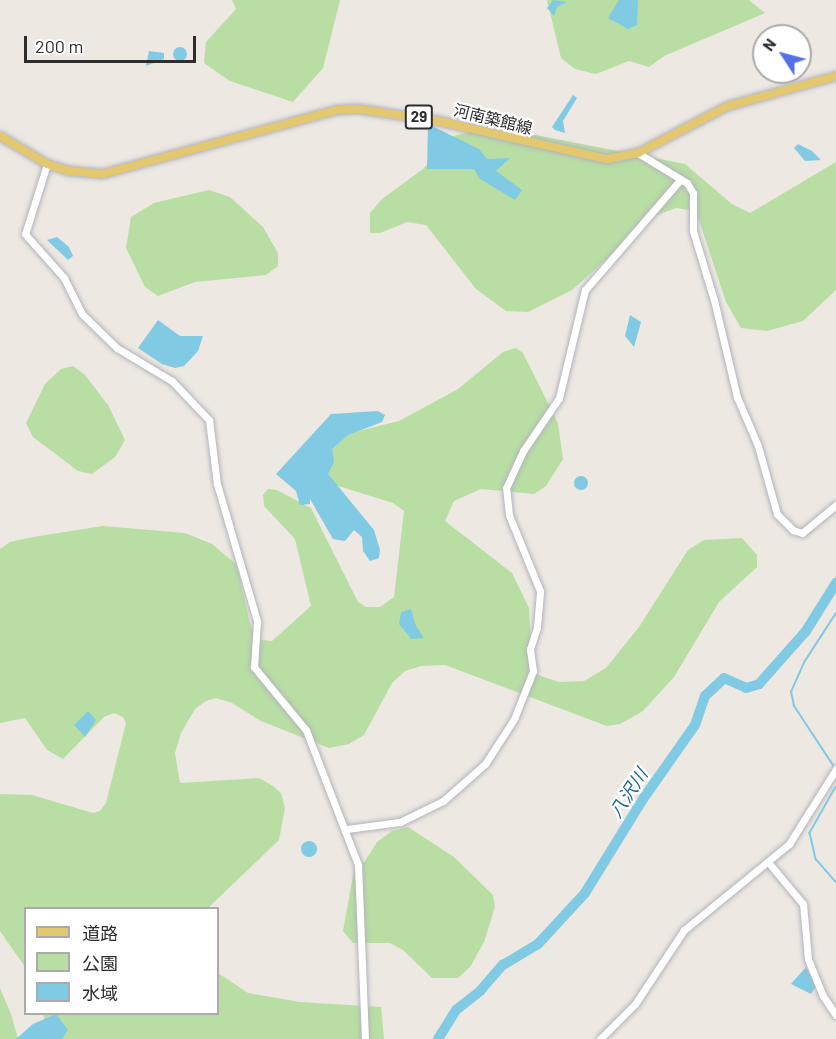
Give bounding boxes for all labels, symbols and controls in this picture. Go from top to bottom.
scale bar [27,24,200,62]
north arrow [752,24,812,84]
text: N [758,34,779,54]
text: 200 m [35,35,83,57]
street label: 河南築館線 [452,100,534,138]
road number: 29 [404,105,434,129]
water label: 八沢川 [604,764,652,822]
legend [24,907,219,1015]
text: 道路 [82,922,118,944]
text: 公園 [82,952,118,974]
text: 水域 [82,982,118,1004]

